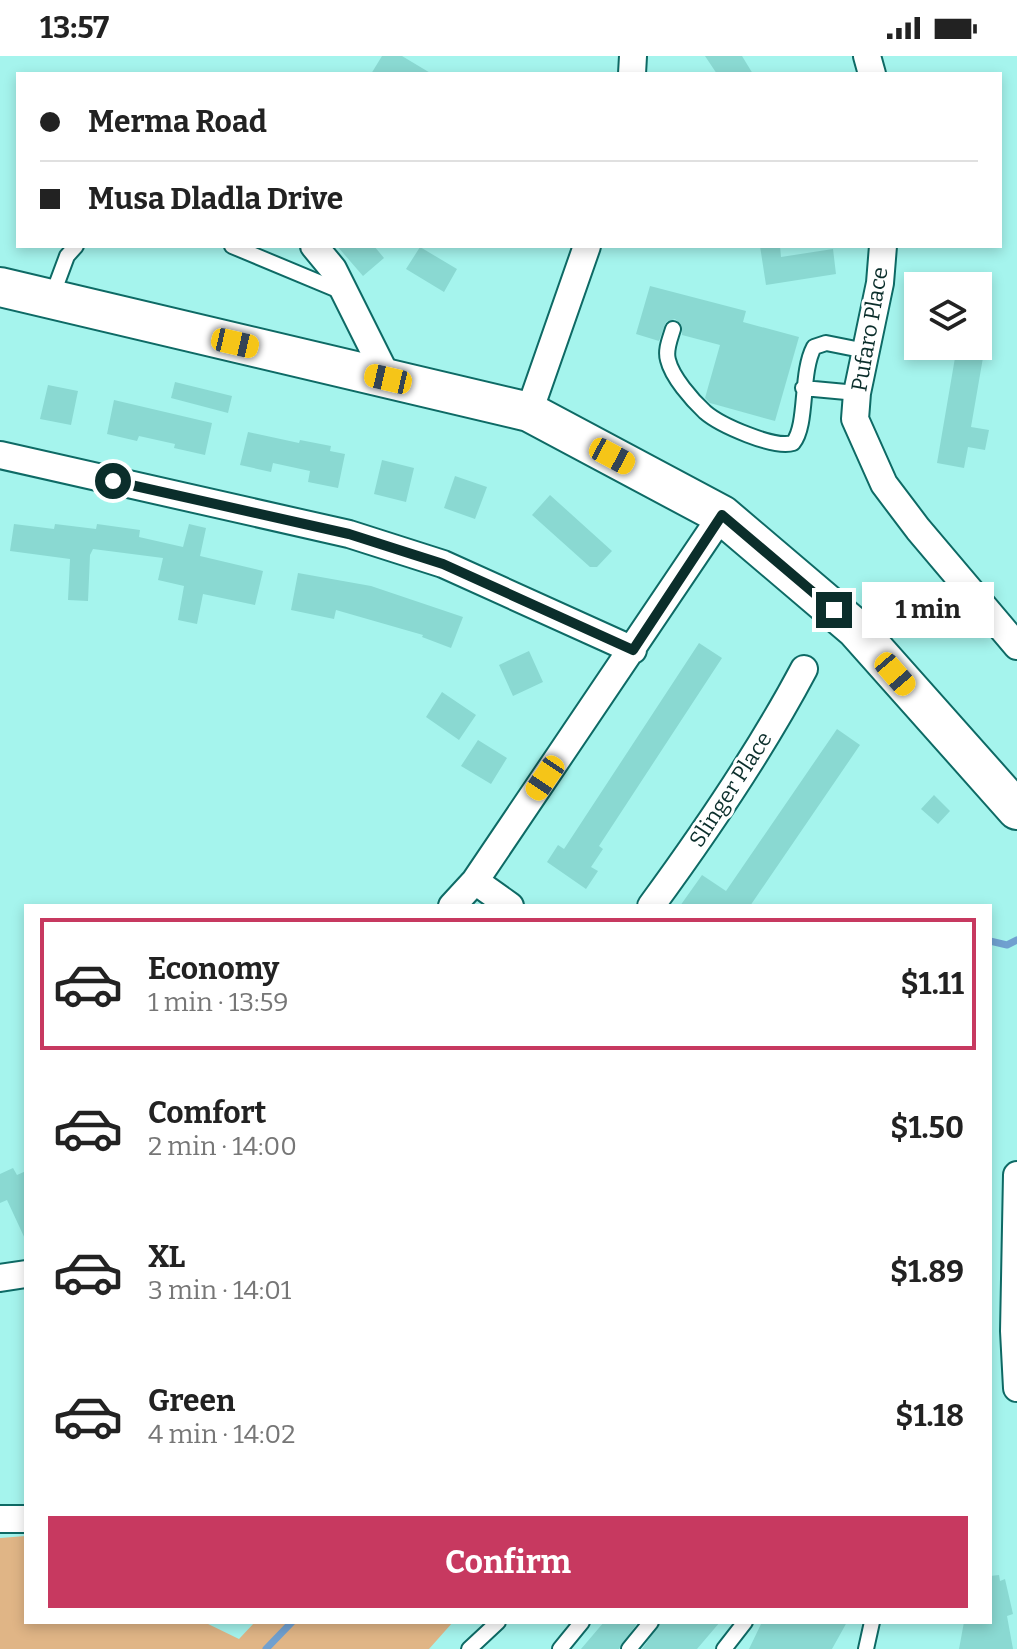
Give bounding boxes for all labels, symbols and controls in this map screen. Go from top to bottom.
text: 13:57 [40,10,109,46]
text: Merma Road [88,104,267,140]
text: Musa Dladla Drive [88,181,343,217]
street label: Pufaro Place [845,265,894,394]
map controls [904,272,992,360]
button: layers [904,272,992,360]
car [209,326,261,360]
car [362,362,414,396]
car [585,434,639,478]
route start [95,463,131,499]
callout: 1 min [862,582,994,638]
route end [816,592,852,628]
text: 1 min [895,594,961,625]
car [870,648,920,700]
street label: Slinger Place [683,727,778,852]
car [522,751,568,805]
icon: car [52,948,124,1020]
text: Economy [148,951,279,987]
text: $1.11 [900,966,964,1002]
text: 1 min · 13:59 [148,987,288,1018]
icon: car [52,1092,124,1164]
text: Comfort [148,1095,266,1131]
text: $1.50 [890,1110,964,1146]
text: 2 min · 14:00 [148,1131,297,1162]
icon: car [52,1236,124,1308]
text: XL [148,1239,185,1275]
text: $1.89 [890,1254,964,1290]
text: 3 min · 14:01 [148,1275,291,1306]
icon: car [52,1380,124,1452]
text: Green [148,1383,235,1419]
text: $1.18 [895,1398,964,1434]
text: 4 min · 14:02 [148,1419,295,1450]
button: Confirm [48,1516,968,1608]

